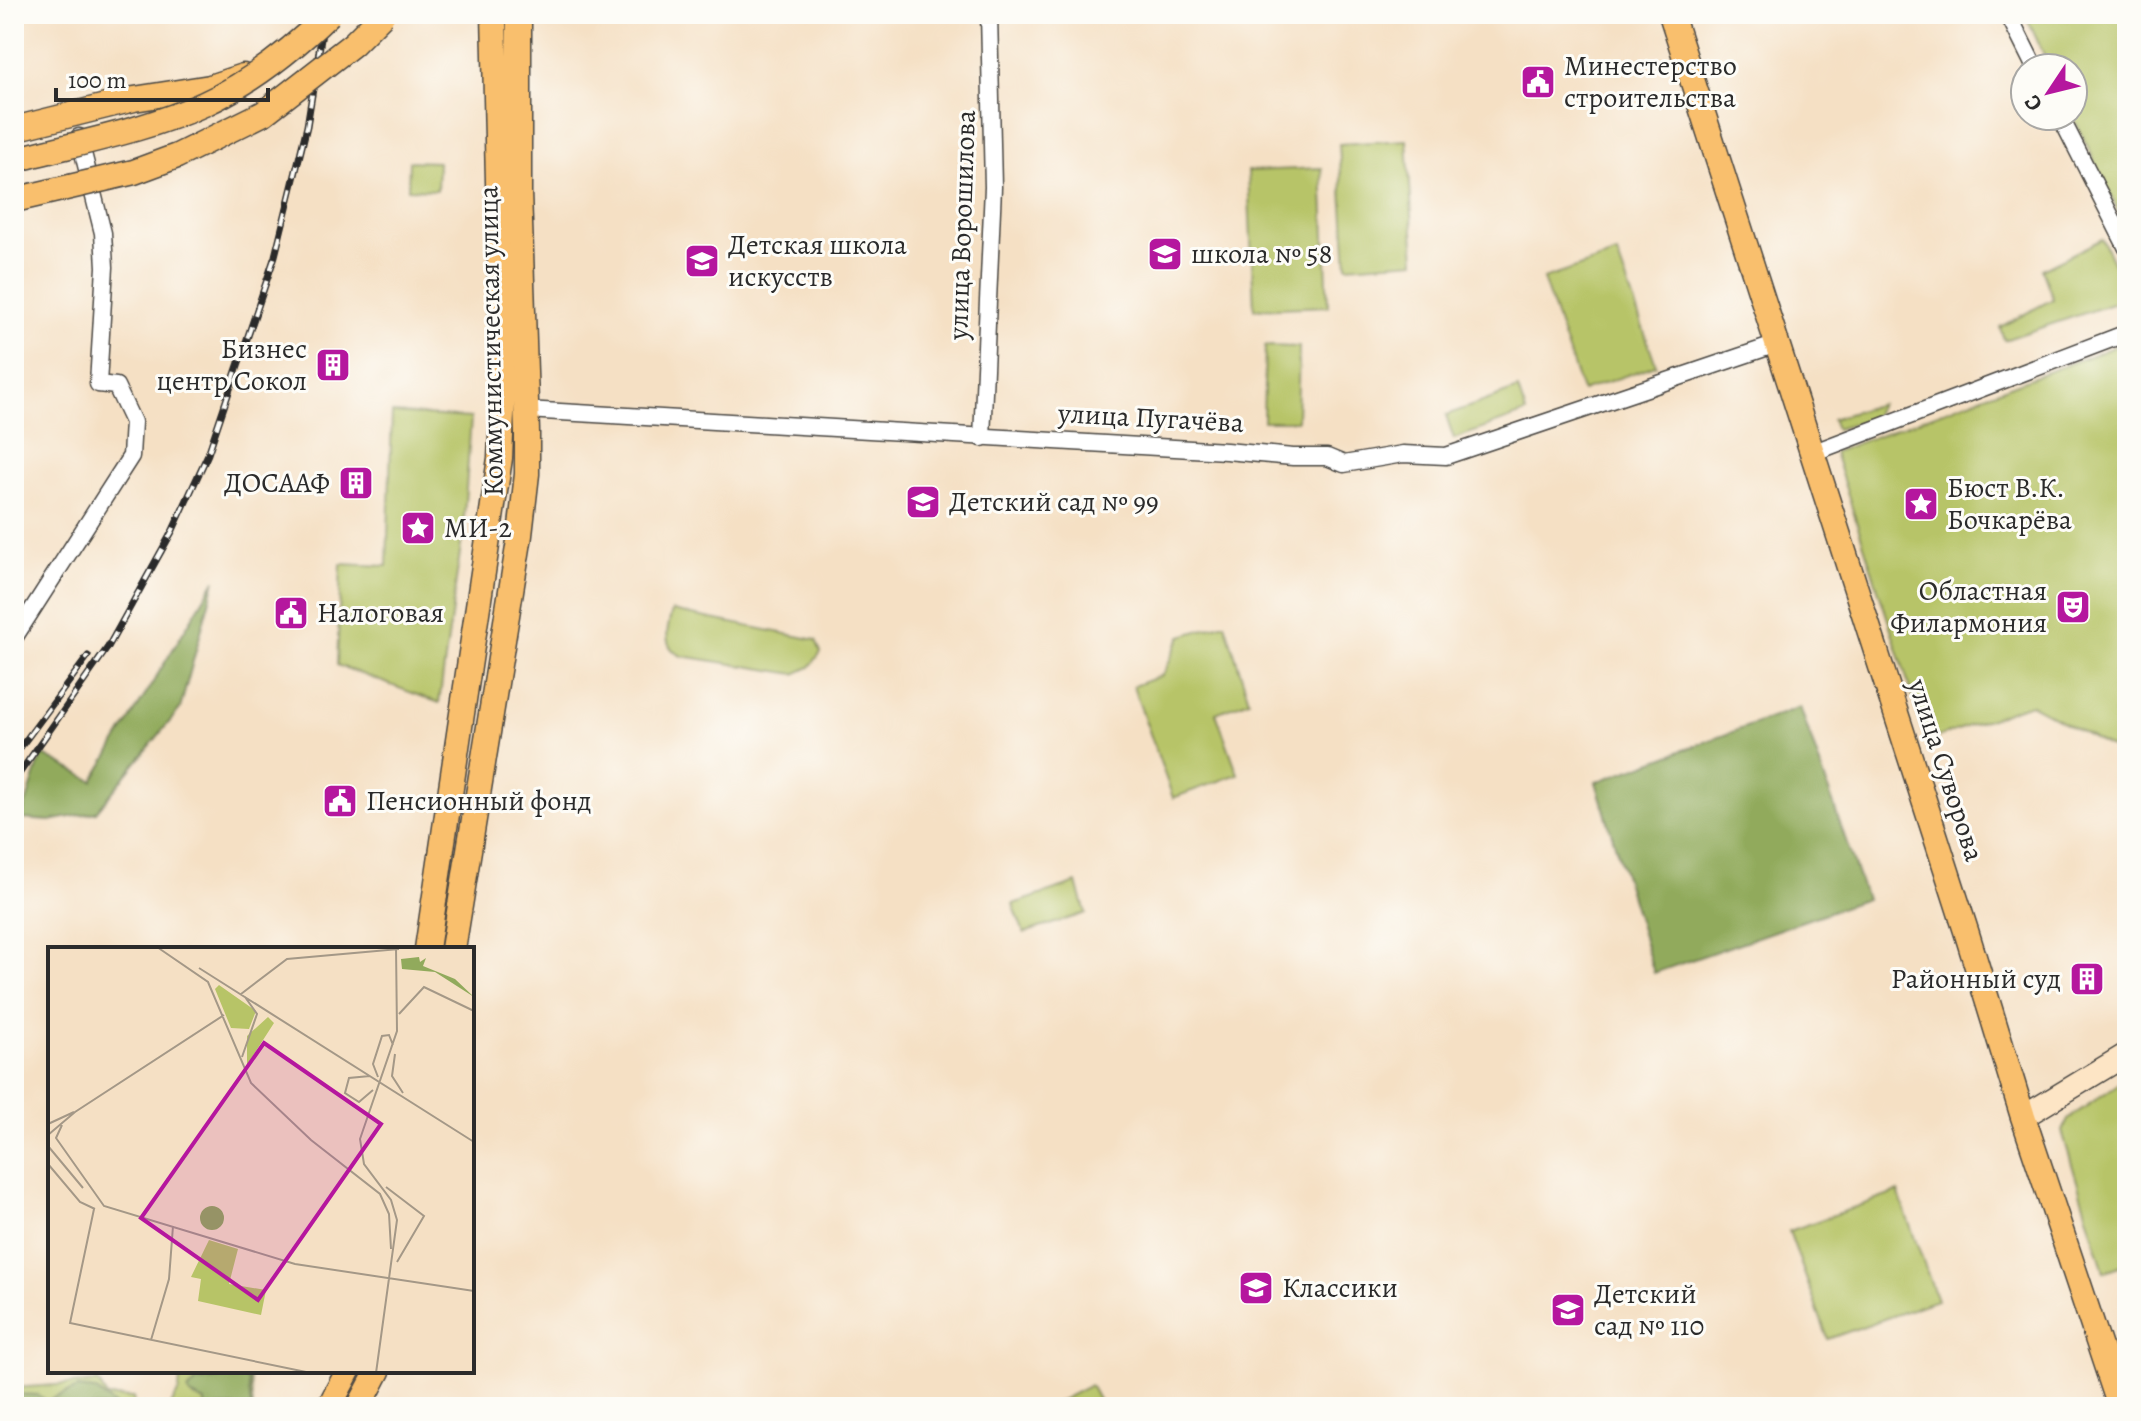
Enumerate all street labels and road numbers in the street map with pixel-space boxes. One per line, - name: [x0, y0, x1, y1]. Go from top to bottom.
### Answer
- street label: улица Ворошилова: [939, 109, 985, 342]
- street label: Коммунистическая улица: [469, 185, 513, 497]
- street label: улица Пугачёва: [1056, 394, 1245, 442]
- street label: улица Суворова: [1898, 673, 1993, 866]

